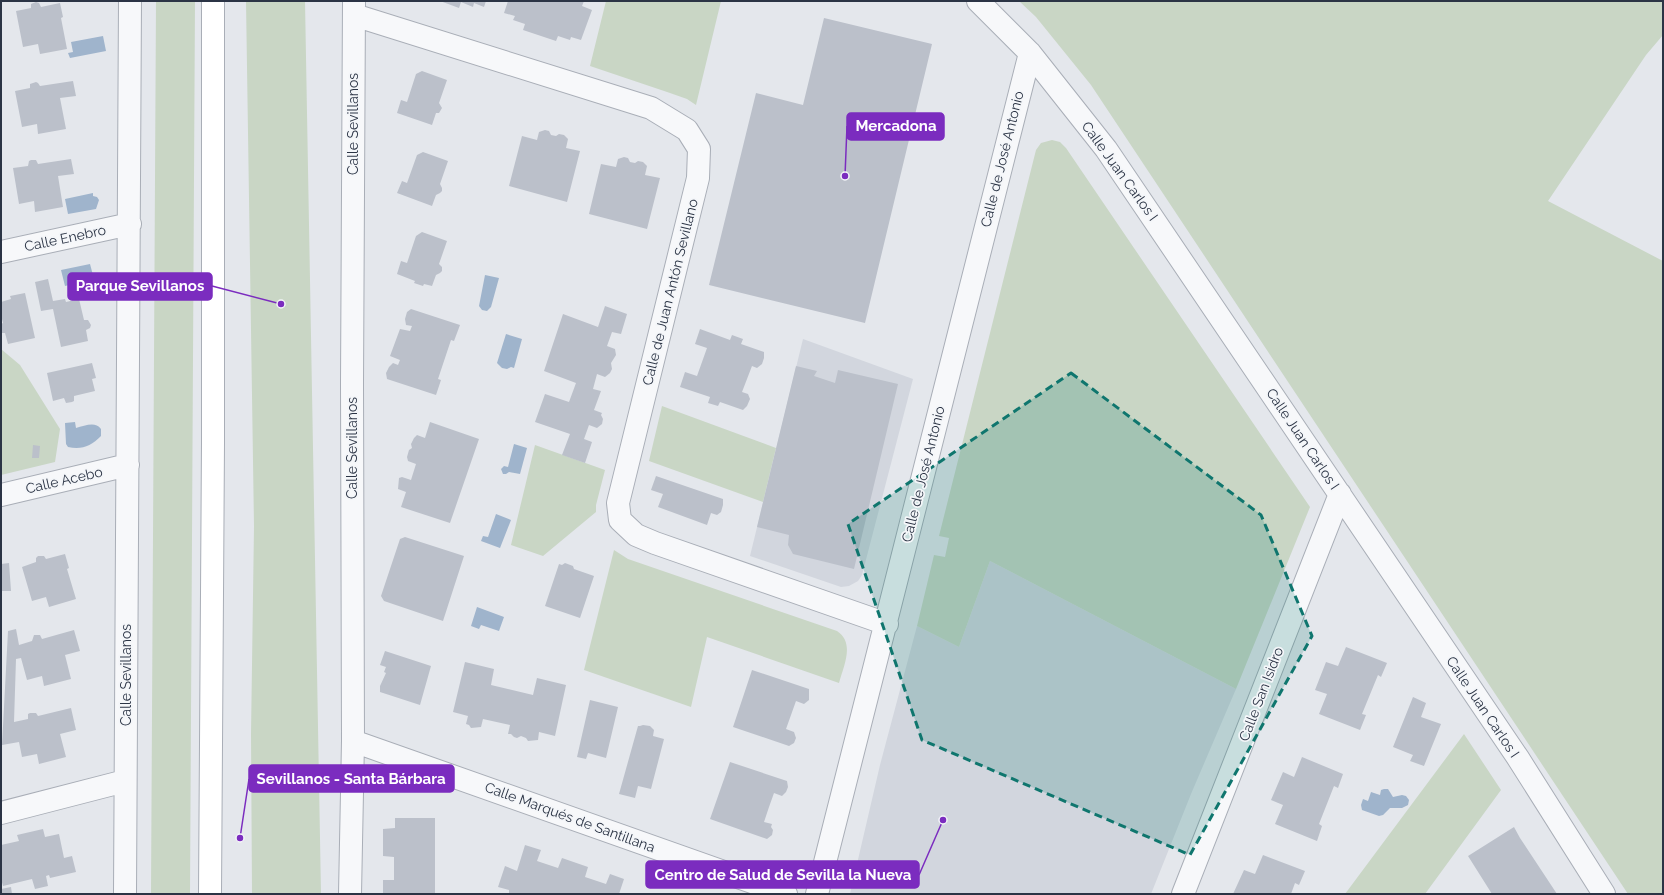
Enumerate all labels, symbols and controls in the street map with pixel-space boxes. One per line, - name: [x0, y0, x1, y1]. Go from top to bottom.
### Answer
- street label: Calle Sevillanos: [345, 73, 361, 175]
- street label: Calle de José Antonio: [977, 89, 1027, 229]
- callout: Mercadona: [847, 113, 944, 140]
- text: Mercadona: [855, 117, 937, 135]
- street label: Calle Juan Carlos I: [1079, 118, 1161, 224]
- street label: Calle de Juan Antón Sevillano: [639, 197, 701, 387]
- street label: Calle Enebro: [23, 222, 107, 254]
- callout: Parque Sevillanos: [68, 273, 212, 300]
- text: Parque Sevillanos: [76, 277, 204, 295]
- street label: Calle Juan Carlos I: [1263, 385, 1343, 493]
- street label: Calle Sevillanos: [344, 397, 360, 499]
- street label: Calle de José Antonio: [898, 404, 948, 544]
- street label: Calle Acebo: [24, 463, 104, 497]
- street label: Calle Sevillanos: [118, 624, 134, 726]
- street label: Calle San Isidro: [1236, 645, 1286, 743]
- street label: Calle Juan Carlos I: [1443, 653, 1523, 761]
- callout: Sevillanos - Santa Bárbara: [249, 765, 454, 792]
- text: Sevillanos - Santa Bárbara: [256, 770, 446, 788]
- street label: Calle Marqués de Santillana: [483, 779, 657, 855]
- callout: Centro de Salud de Sevilla la Nueva: [646, 861, 919, 888]
- text: Centro de Salud de Sevilla la Nueva: [655, 866, 912, 884]

